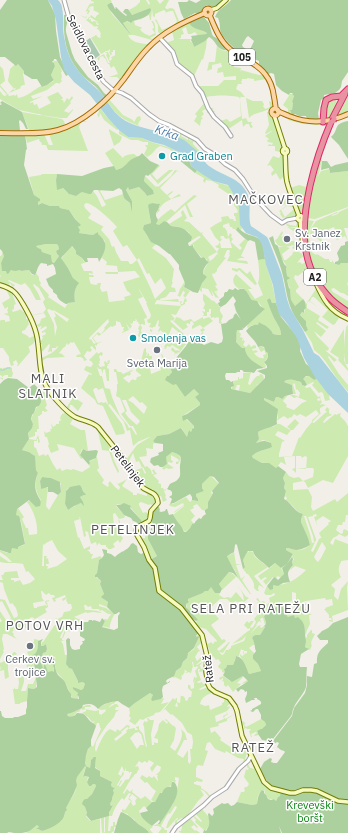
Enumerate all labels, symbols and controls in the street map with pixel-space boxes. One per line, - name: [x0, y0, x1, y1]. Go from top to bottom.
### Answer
- street label: Seidlova cesta: [64, 12, 108, 82]
- road number: 105: [229, 49, 255, 65]
- water label: Krka: [153, 121, 181, 143]
- place label: Grad Graben: [170, 149, 233, 163]
- marker: Grad Graben: [157, 151, 167, 161]
- district label: MAČKOVEC: [228, 191, 304, 208]
- place label: Sv. Janez Krstnik: [295, 226, 341, 253]
- marker: Sv. Janez Krstnik: [282, 234, 292, 244]
- road number: A2: [304, 269, 326, 285]
- place label: Smolenja vas: [141, 331, 206, 345]
- marker: Smolenja vas: [128, 333, 138, 343]
- marker: Sveta Marija: [152, 345, 162, 355]
- place label: Sveta Marija: [127, 356, 187, 370]
- district label: MALI SLATNIK: [19, 370, 77, 402]
- street label: Petelinjek: [108, 442, 148, 490]
- district label: PETELINJEK: [91, 521, 175, 538]
- district label: SELA PRI RATEŽU: [191, 600, 311, 617]
- district label: POTOV VRH: [6, 617, 84, 634]
- marker: Cerkev sv. trojice: [25, 641, 35, 651]
- place label: Cerkev sv. trojice: [5, 652, 55, 679]
- street label: Ratež: [199, 654, 217, 684]
- district label: RATEŽ: [231, 739, 275, 756]
- park label: Krevevški boršt: [286, 798, 334, 825]

